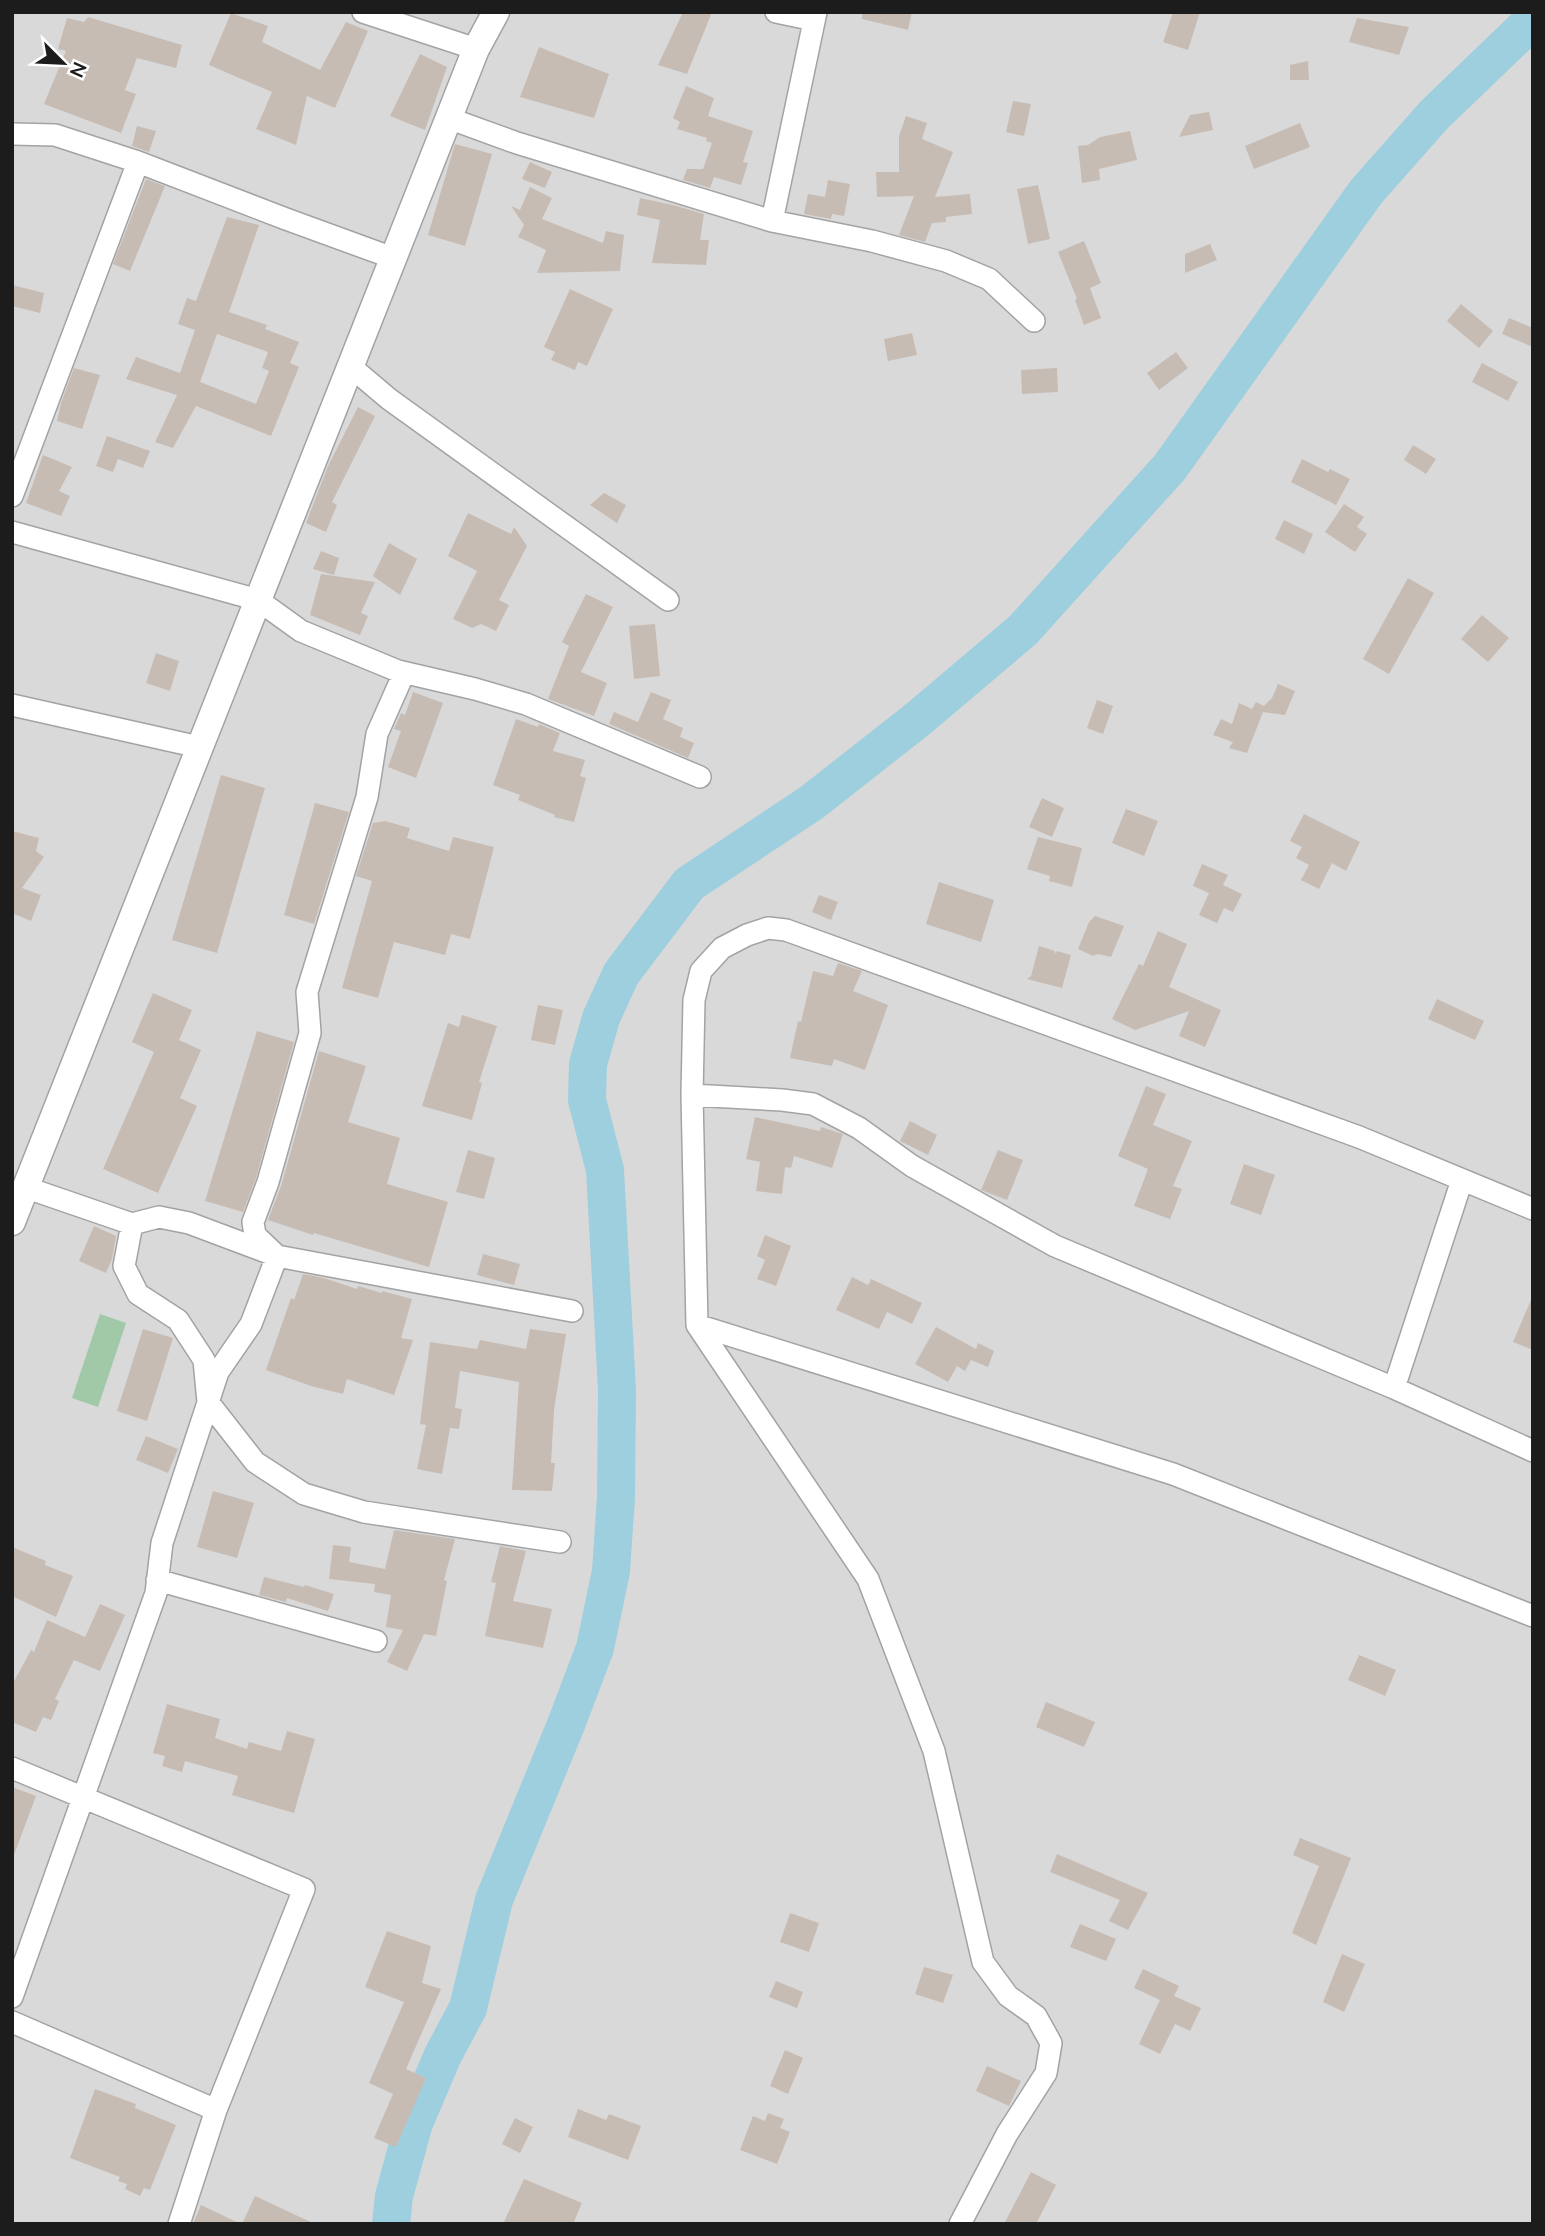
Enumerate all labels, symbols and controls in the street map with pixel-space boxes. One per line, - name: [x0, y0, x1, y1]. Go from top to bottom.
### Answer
- north arrow: [28, 28, 98, 98]
- text: N: [65, 58, 92, 81]

